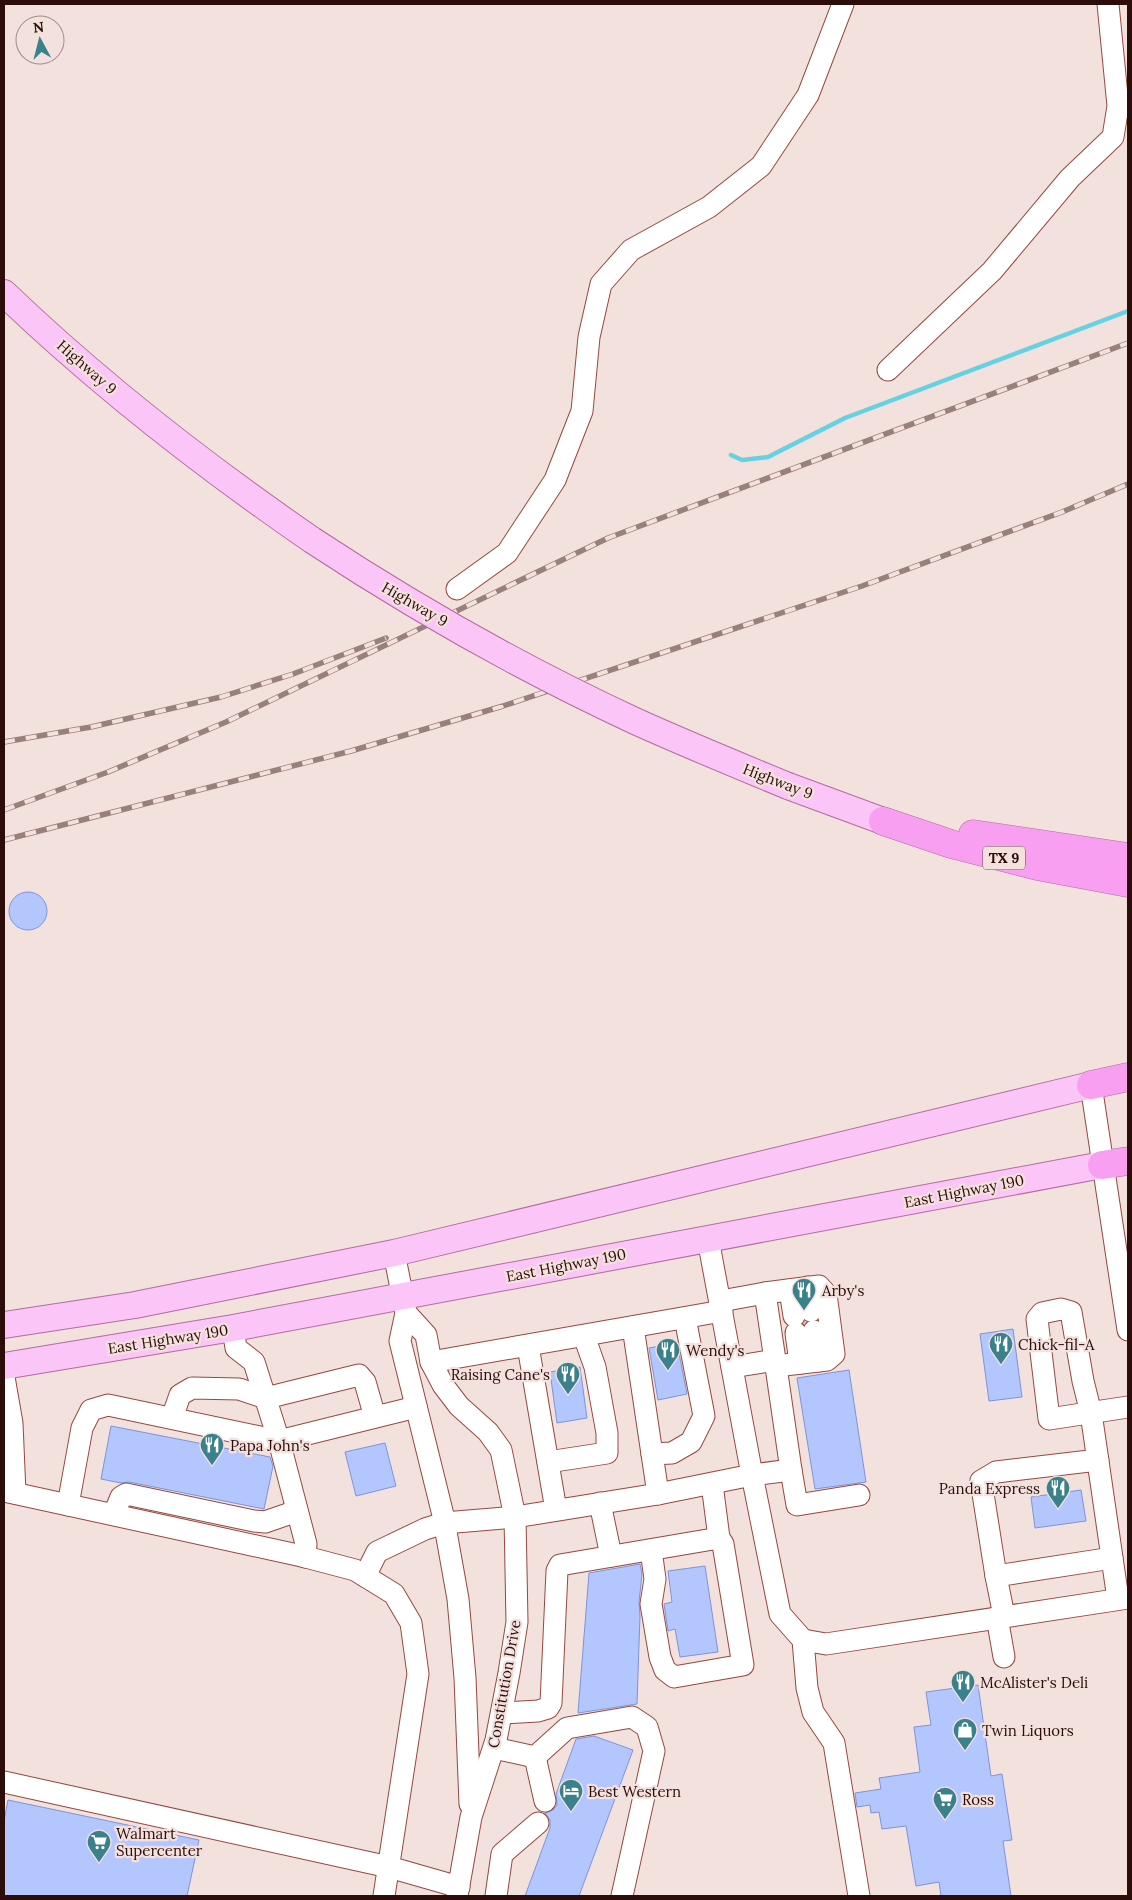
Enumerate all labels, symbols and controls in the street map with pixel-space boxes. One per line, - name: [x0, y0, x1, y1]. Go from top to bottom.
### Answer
- north arrow: [15, 15, 65, 65]
- text: N: [32, 17, 45, 37]
- street label: Highway 9: [53, 336, 121, 398]
- street label: Highway 9: [378, 577, 452, 631]
- street label: Highway 9: [740, 759, 816, 803]
- road number: TX 9: [983, 846, 1025, 870]
- street label: East Highway 190: [902, 1170, 1026, 1212]
- street label: East Highway 190: [504, 1244, 628, 1286]
- restaurant icon: Arby's: [791, 1277, 817, 1311]
- place label: Arby's: [821, 1281, 864, 1300]
- street label: East Highway 190: [106, 1320, 230, 1358]
- restaurant icon: Chick-fil-A: [988, 1331, 1014, 1365]
- place label: Chick-fil-A: [1018, 1335, 1095, 1354]
- restaurant icon: Wendy's: [655, 1337, 681, 1371]
- place label: Wendy's: [686, 1341, 744, 1360]
- restaurant icon: Raising Cane's: [555, 1361, 581, 1395]
- place label: Raising Cane's: [451, 1365, 550, 1384]
- restaurant icon: Papa John's: [199, 1432, 225, 1466]
- place label: Papa John's: [230, 1436, 310, 1455]
- restaurant icon: Panda Express: [1045, 1475, 1071, 1509]
- place label: Panda Express: [939, 1479, 1040, 1498]
- street label: Constitution Drive: [483, 1618, 525, 1750]
- restaurant icon: McAlister's Deli: [950, 1669, 976, 1703]
- place label: McAlister's Deli: [980, 1673, 1088, 1692]
- shop icon: Twin Liquors: [952, 1717, 978, 1751]
- place label: Twin Liquors: [982, 1721, 1074, 1740]
- hotel icon: Best Western: [558, 1778, 584, 1812]
- place label: Best Western: [588, 1782, 681, 1801]
- supermarket icon: Ross: [932, 1786, 958, 1820]
- place label: Ross: [962, 1790, 994, 1809]
- place label: Walmart Supercenter: [116, 1824, 203, 1860]
- supermarket icon: Walmart Supercenter: [86, 1829, 112, 1863]

